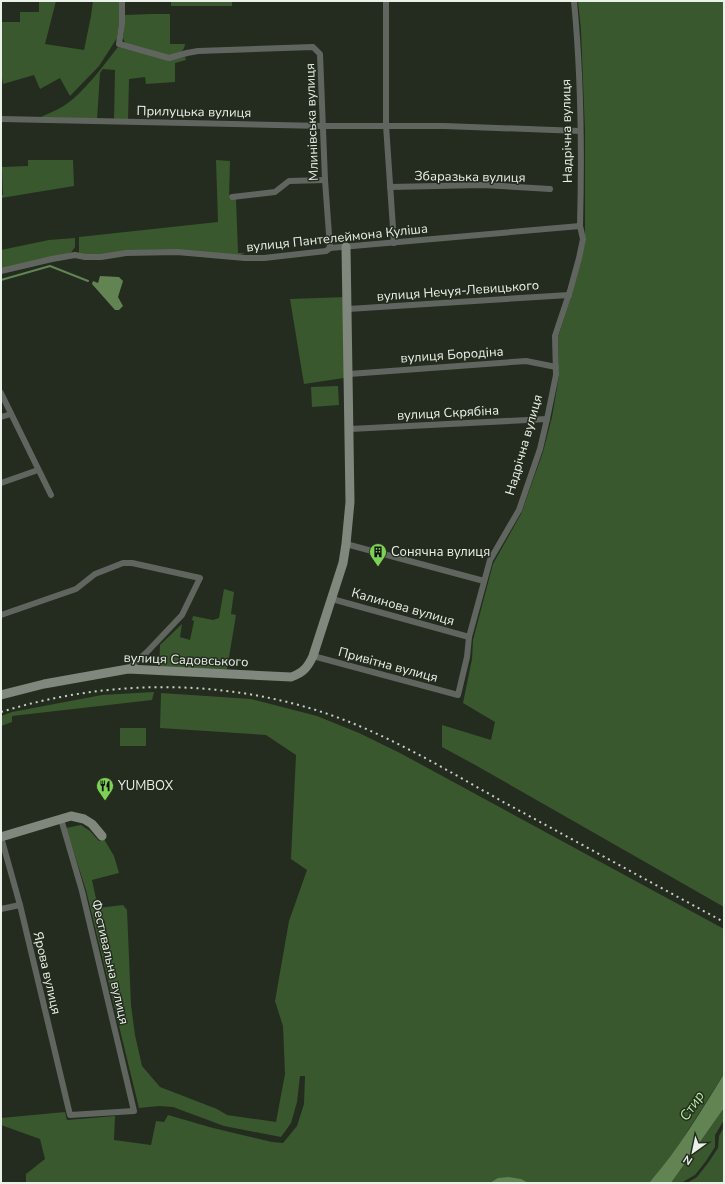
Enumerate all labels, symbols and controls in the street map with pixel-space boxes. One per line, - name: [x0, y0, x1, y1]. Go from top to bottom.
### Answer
- street label: Млинівська вулиця: [301, 63, 323, 181]
- street label: Надрічна вулиця: [557, 79, 577, 183]
- street label: Прилуцька вулиця: [136, 102, 252, 122]
- street label: Збаразька вулиця: [414, 167, 526, 187]
- street label: вулиця Пантелеймона Куліша: [245, 220, 429, 256]
- street label: вулиця Нечуя-Левицького: [376, 276, 540, 306]
- street label: вулиця Бородіна: [400, 342, 504, 368]
- street label: Надрічна вулиця: [501, 393, 547, 497]
- street label: вулиця Скрябіна: [397, 401, 499, 425]
- building icon: Сонячна вулиця: [368, 542, 388, 567]
- place label: Сонячна вулиця: [391, 543, 490, 561]
- street label: Калинова вулиця: [349, 584, 457, 630]
- street label: Привітна вулиця: [336, 643, 440, 687]
- street label: вулиця Садовського: [123, 649, 249, 671]
- restaurant icon: YUMBOX: [95, 776, 115, 801]
- place label: YUMBOX: [117, 777, 174, 795]
- street label: Фестивальна вулиця: [87, 898, 133, 1026]
- street label: Ярова вулиця: [29, 930, 65, 1016]
- water label: Стир: [675, 1087, 709, 1125]
- north arrow: [673, 1132, 713, 1172]
- text: N: [680, 1151, 695, 1168]

